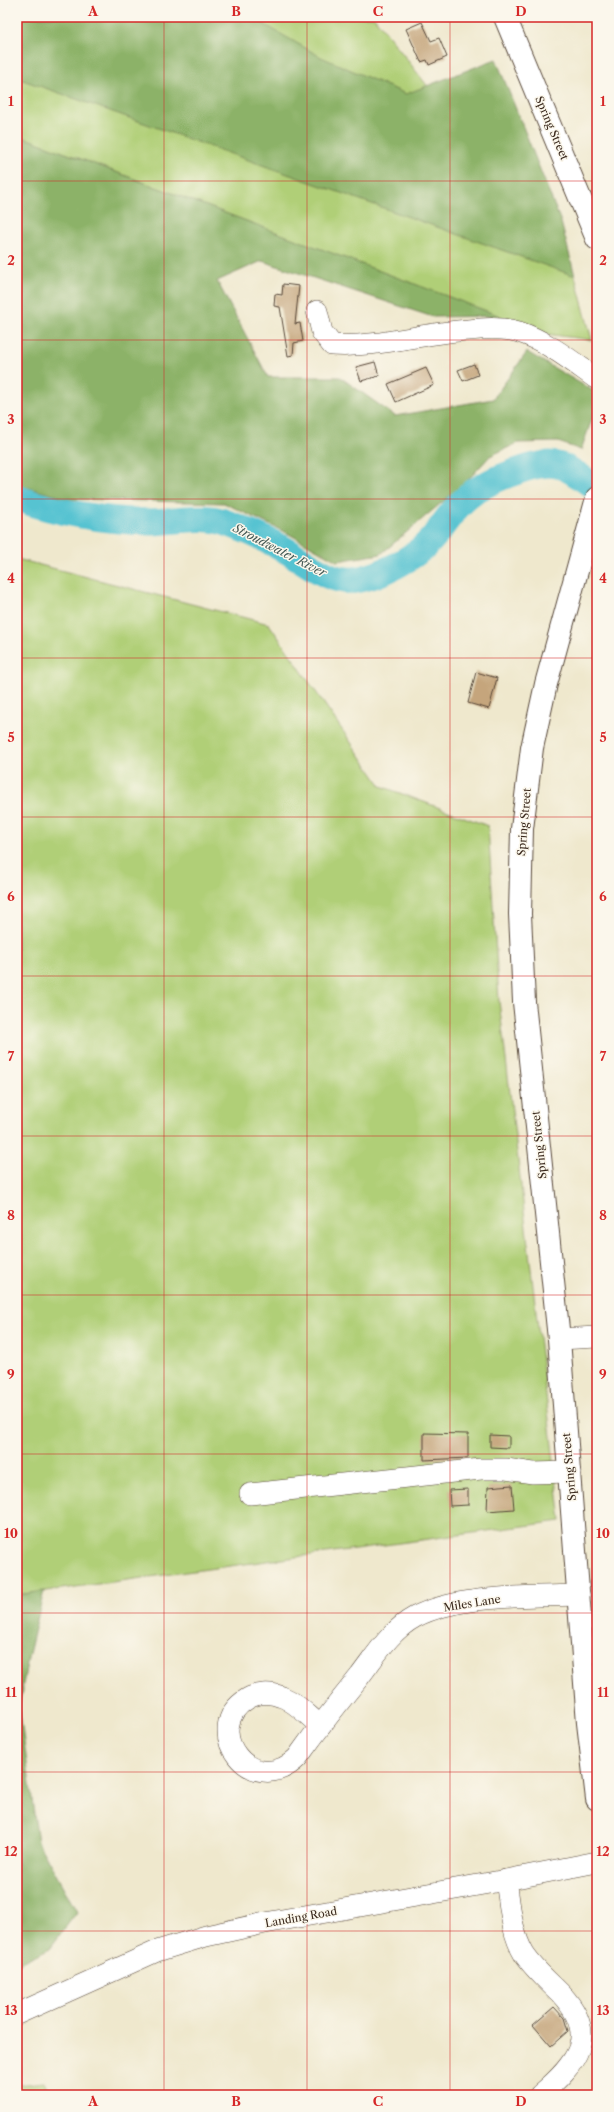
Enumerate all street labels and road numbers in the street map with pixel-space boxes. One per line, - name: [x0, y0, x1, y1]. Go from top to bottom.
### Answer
- street label: Spring Street: [532, 94, 572, 162]
- street label: Spring Street: [514, 787, 534, 857]
- street label: Spring Street: [528, 1110, 550, 1180]
- street label: Spring Street: [559, 1432, 579, 1502]
- street label: Miles Lane: [442, 1592, 502, 1614]
- street label: Landing Road: [264, 1904, 338, 1930]

